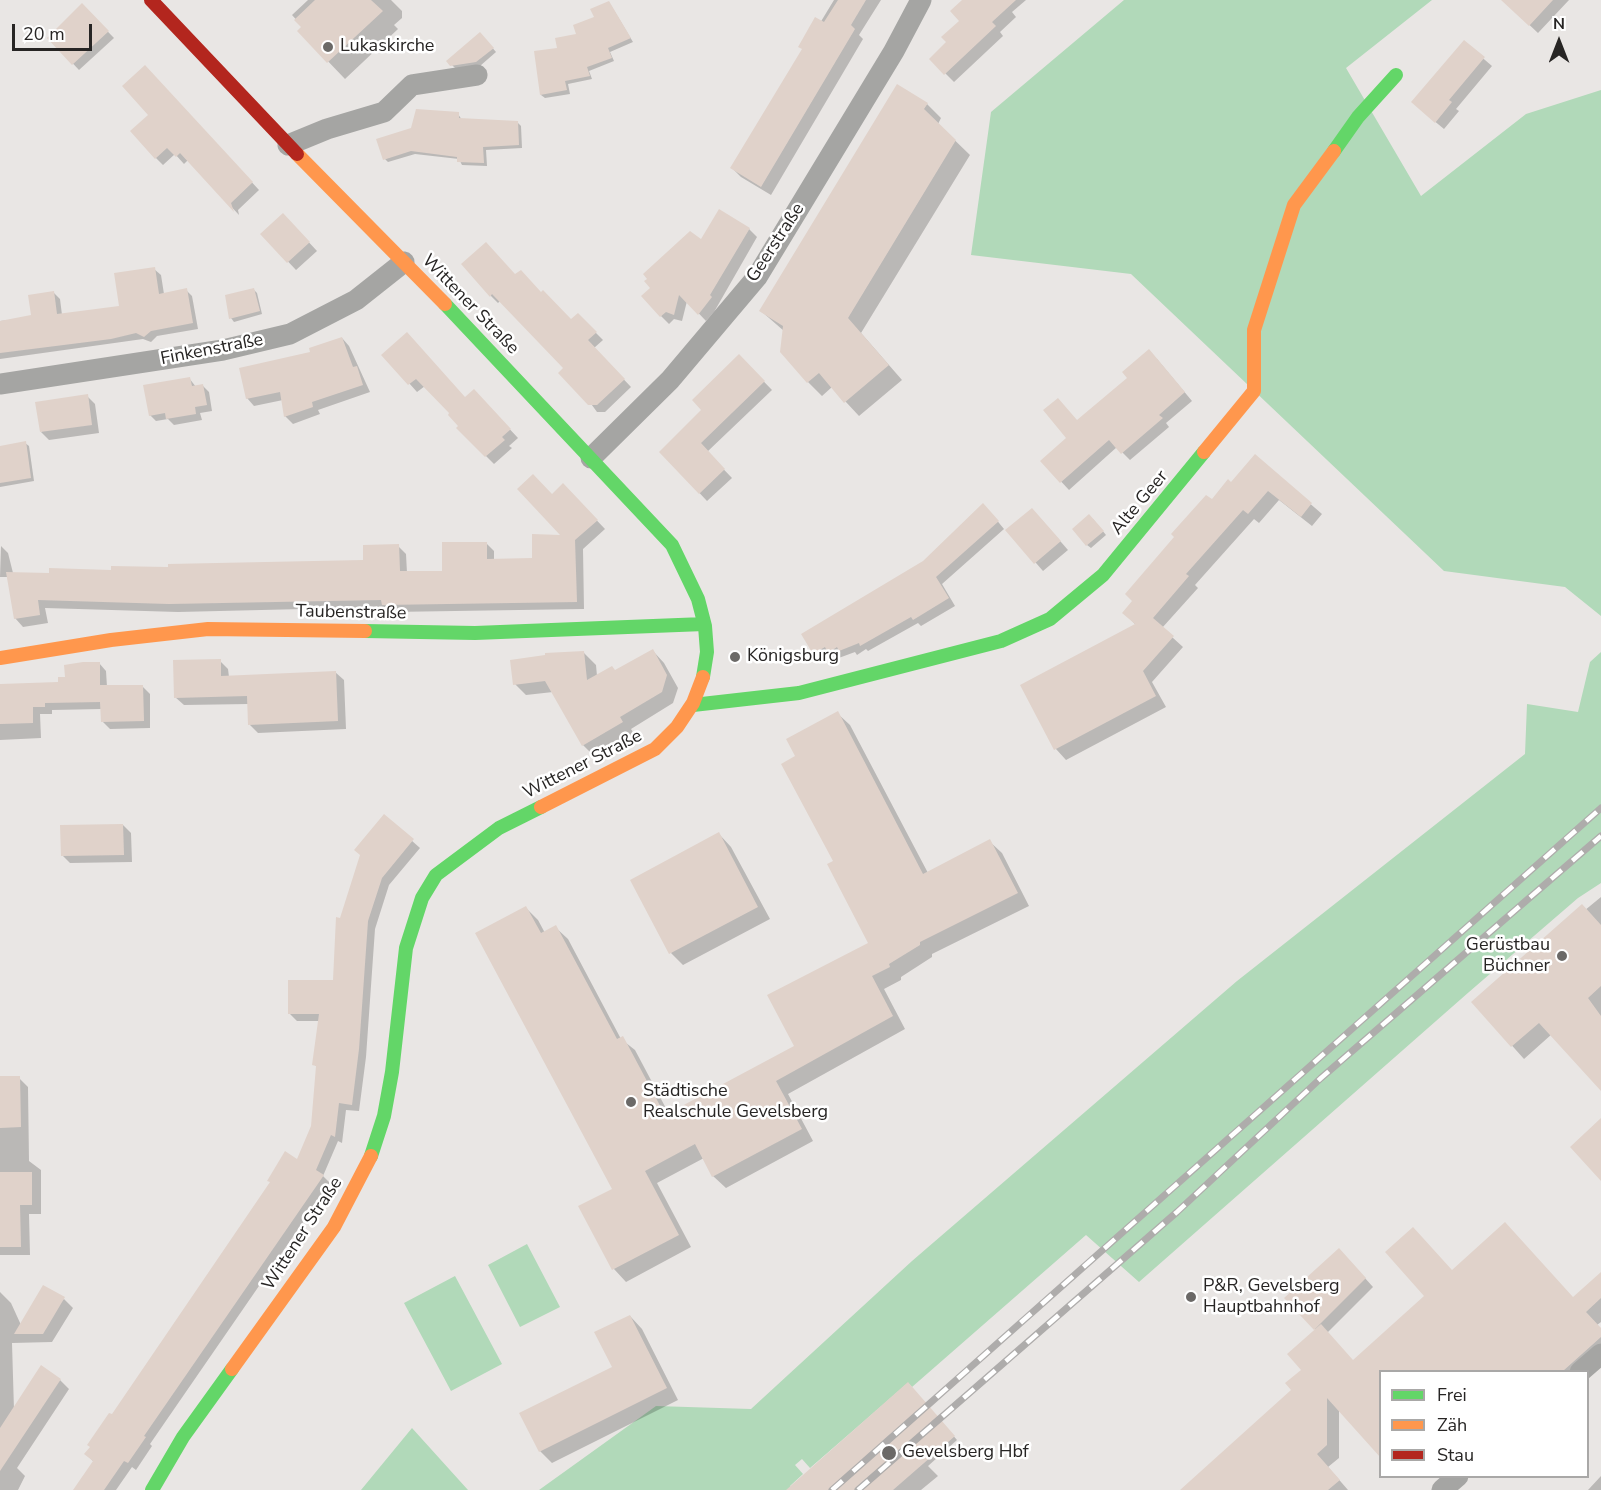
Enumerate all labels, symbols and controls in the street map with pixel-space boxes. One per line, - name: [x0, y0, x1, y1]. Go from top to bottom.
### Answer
- scale bar: [15, 12, 94, 50]
- north arrow: [1529, 12, 1589, 72]
- text: N: [1553, 13, 1565, 35]
- text: 20 m: [23, 22, 65, 46]
- place label: Lukaskirche: [340, 36, 434, 58]
- marker: Lukaskirche: [321, 40, 335, 54]
- street label: Geerstraße: [742, 199, 810, 287]
- street label: Wittener Straße: [417, 251, 523, 359]
- street label: Finkenstraße: [159, 329, 265, 371]
- street label: Alte Geer: [1107, 466, 1173, 540]
- street label: Taubenstraße: [295, 601, 407, 625]
- place label: Königsburg: [747, 646, 839, 668]
- marker: Königsburg: [728, 650, 742, 664]
- street label: Wittener Straße: [520, 726, 646, 804]
- place label: Gerüstbau Büchner: [1466, 935, 1550, 978]
- marker: Gerüstbau Büchner: [1555, 949, 1569, 963]
- place label: Städtische Realschule Gevelsberg: [643, 1081, 828, 1124]
- marker: Städtische Realschule Gevelsberg: [624, 1095, 638, 1109]
- street label: Wittener Straße: [258, 1173, 348, 1295]
- place label: P&R, Gevelsberg Hauptbahnhof: [1203, 1276, 1340, 1318]
- marker: P&R, Gevelsberg Hauptbahnhof: [1184, 1290, 1198, 1304]
- legend: [1379, 1370, 1589, 1478]
- text: Frei: [1437, 1383, 1467, 1407]
- text: Zäh: [1437, 1413, 1467, 1437]
- place label: Gevelsberg Hbf: [902, 1442, 1029, 1464]
- text: Stau: [1437, 1443, 1474, 1467]
- marker: Gevelsberg Hbf: [880, 1444, 898, 1462]

